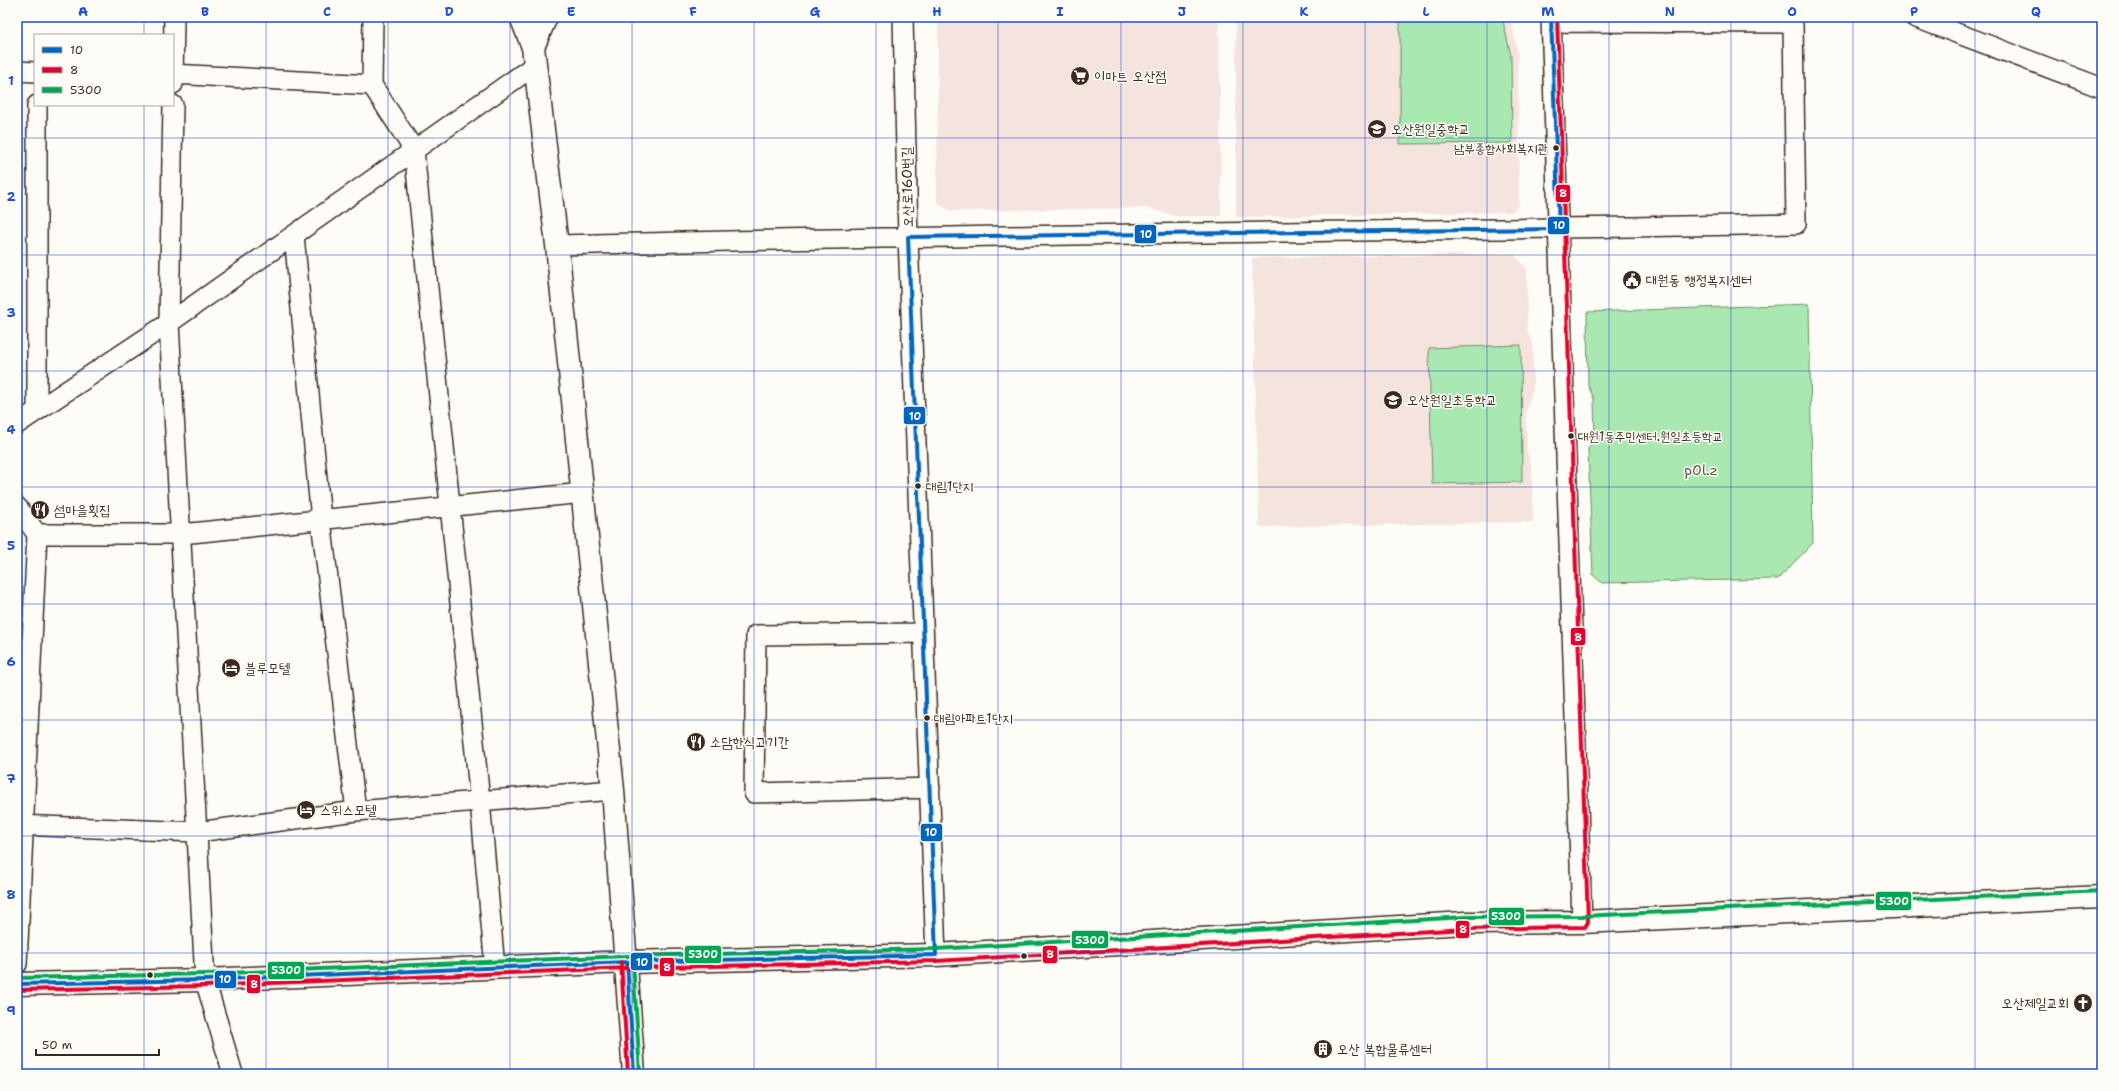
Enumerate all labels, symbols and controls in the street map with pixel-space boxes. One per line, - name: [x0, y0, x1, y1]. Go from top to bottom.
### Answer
- text: A: [78, 3, 88, 20]
- text: B: [201, 3, 209, 20]
- text: C: [323, 3, 331, 20]
- text: D: [444, 3, 454, 20]
- text: E: [567, 3, 576, 20]
- text: F: [689, 3, 697, 20]
- text: G: [810, 3, 821, 20]
- text: H: [932, 3, 942, 20]
- text: I: [1056, 3, 1064, 20]
- text: J: [1178, 3, 1186, 20]
- text: K: [1300, 3, 1309, 20]
- text: L: [1422, 3, 1430, 20]
- text: M: [1541, 3, 1555, 20]
- text: N: [1665, 3, 1675, 20]
- text: O: [1787, 3, 1797, 20]
- text: P: [1910, 3, 1918, 20]
- text: Q: [2031, 3, 2041, 20]
- legend: [34, 34, 174, 106]
- text: 10: [70, 42, 83, 58]
- text: 8: [70, 62, 78, 78]
- supermarket icon: 이마트 오산점: [1069, 65, 1091, 87]
- place label: 이마트 오산점: [1094, 67, 1166, 85]
- text: 1: [8, 72, 14, 89]
- text: 5300: [70, 82, 102, 98]
- school or university icon: 오산원일중학교: [1366, 118, 1388, 140]
- place label: 오산원일중학교: [1391, 120, 1470, 138]
- place label: 남부종합사회복지관: [1454, 140, 1548, 157]
- marker: 남부종합사회복지관: [1551, 143, 1561, 153]
- street label: 오산로160번길: [897, 146, 917, 228]
- line badge: 8: [1555, 184, 1571, 203]
- text: 8: [1559, 186, 1567, 201]
- text: 2: [6, 188, 16, 205]
- line badge: 10: [1547, 216, 1570, 235]
- text: 10: [1553, 218, 1565, 233]
- line badge: 10: [1134, 224, 1157, 244]
- text: 10: [1140, 227, 1152, 242]
- public building icon: 대원동 행정복지센터: [1621, 269, 1643, 291]
- place label: 대원동 행정복지센터: [1646, 271, 1752, 289]
- text: 3: [6, 304, 16, 321]
- school or university icon: 오산원일초등학교: [1382, 389, 1404, 411]
- place label: 오산원일초등학교: [1407, 391, 1497, 409]
- line badge: 10: [903, 406, 926, 425]
- text: 10: [909, 409, 921, 424]
- text: 4: [6, 421, 16, 438]
- place label: 대원1동주민센터.원일초등학교: [1578, 428, 1723, 445]
- marker: 대원1동주민센터.원일초등학교: [1566, 431, 1576, 441]
- park label: p0l.z: [1684, 461, 1718, 479]
- place label: 대림1단지: [926, 478, 973, 495]
- marker: 대림1단지: [913, 481, 923, 491]
- restaurant icon: 섬마을횟집: [29, 499, 51, 521]
- place label: 섬마을횟집: [54, 501, 110, 519]
- text: 5: [7, 537, 15, 554]
- line badge: 8: [1570, 627, 1586, 646]
- text: 8: [1574, 630, 1582, 645]
- text: 6: [6, 653, 16, 670]
- hotel icon: 블루모텔: [220, 657, 242, 679]
- place label: 블루모텔: [245, 659, 291, 677]
- place label: 대림아파트1단지: [934, 710, 1013, 727]
- marker: 대림아파트1단지: [922, 713, 932, 723]
- restaurant icon: 소담한식고기간: [685, 731, 707, 753]
- place label: 소담한식고기간: [710, 733, 790, 751]
- text: 7: [6, 770, 16, 787]
- hotel icon: 스위스모텔: [295, 799, 317, 821]
- place label: 스위스모텔: [320, 801, 377, 819]
- line badge: 10: [920, 823, 943, 842]
- text: 10: [925, 825, 937, 840]
- text: 8: [6, 886, 16, 903]
- line badge: 5300: [1875, 891, 1912, 911]
- text: 5300: [1879, 894, 1909, 909]
- line badge: 5300: [1488, 907, 1525, 926]
- text: 5300: [1491, 909, 1521, 924]
- line badge: 8: [1455, 920, 1470, 939]
- text: 8: [1459, 922, 1467, 937]
- line badge: 5300: [1071, 930, 1109, 949]
- text: 5300: [1075, 933, 1105, 948]
- line badge: 5300: [684, 945, 722, 964]
- line badge: 8: [1042, 945, 1058, 964]
- text: 5300: [688, 947, 718, 962]
- text: 8: [1046, 947, 1054, 962]
- unlabelled marker: [1019, 951, 1029, 961]
- line badge: 10: [630, 952, 653, 971]
- text: 10: [636, 955, 648, 970]
- line badge: 8: [659, 957, 675, 977]
- text: 8: [663, 960, 671, 975]
- line badge: 5300: [267, 961, 305, 980]
- text: 5300: [271, 963, 301, 978]
- unlabelled marker: [145, 970, 155, 980]
- line badge: 10: [214, 970, 237, 989]
- text: 10: [219, 972, 231, 987]
- line badge: 8: [246, 974, 261, 994]
- text: 8: [250, 977, 258, 992]
- church icon: 오산제일교회: [2072, 992, 2094, 1014]
- place label: 오산제일교회: [2001, 994, 2069, 1012]
- text: 9: [6, 1002, 16, 1019]
- scale bar: [36, 1031, 159, 1057]
- text: 50 m: [42, 1037, 72, 1053]
- building icon: 오산 복합물류센터: [1312, 1038, 1334, 1060]
- place label: 오산 복합물류센터: [1337, 1040, 1432, 1058]

